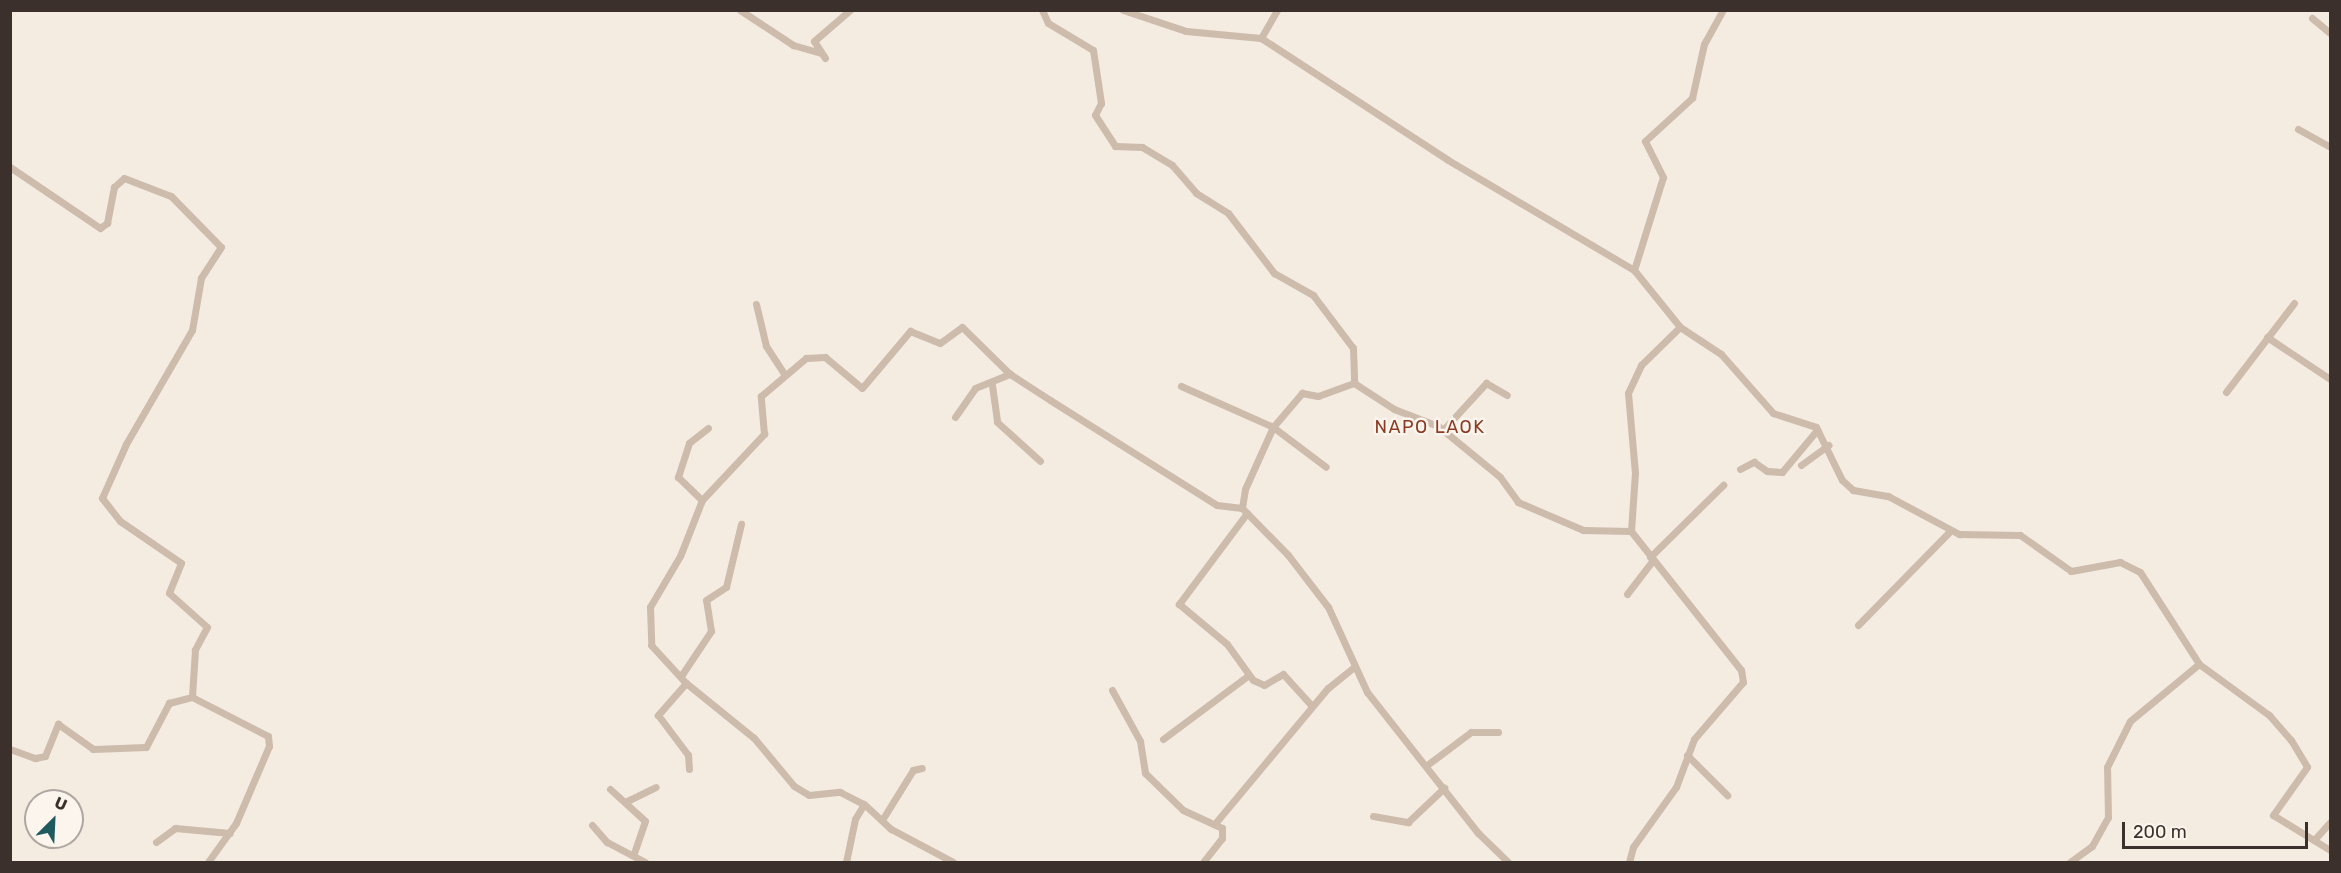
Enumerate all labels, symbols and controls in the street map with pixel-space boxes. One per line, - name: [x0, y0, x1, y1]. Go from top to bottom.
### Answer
- district label: NAPO LAOK: [1374, 416, 1486, 438]
- north arrow: [24, 789, 84, 849]
- text: U: [52, 793, 70, 815]
- scale bar: [2125, 810, 2311, 848]
- text: 200 m: [2133, 821, 2187, 843]

